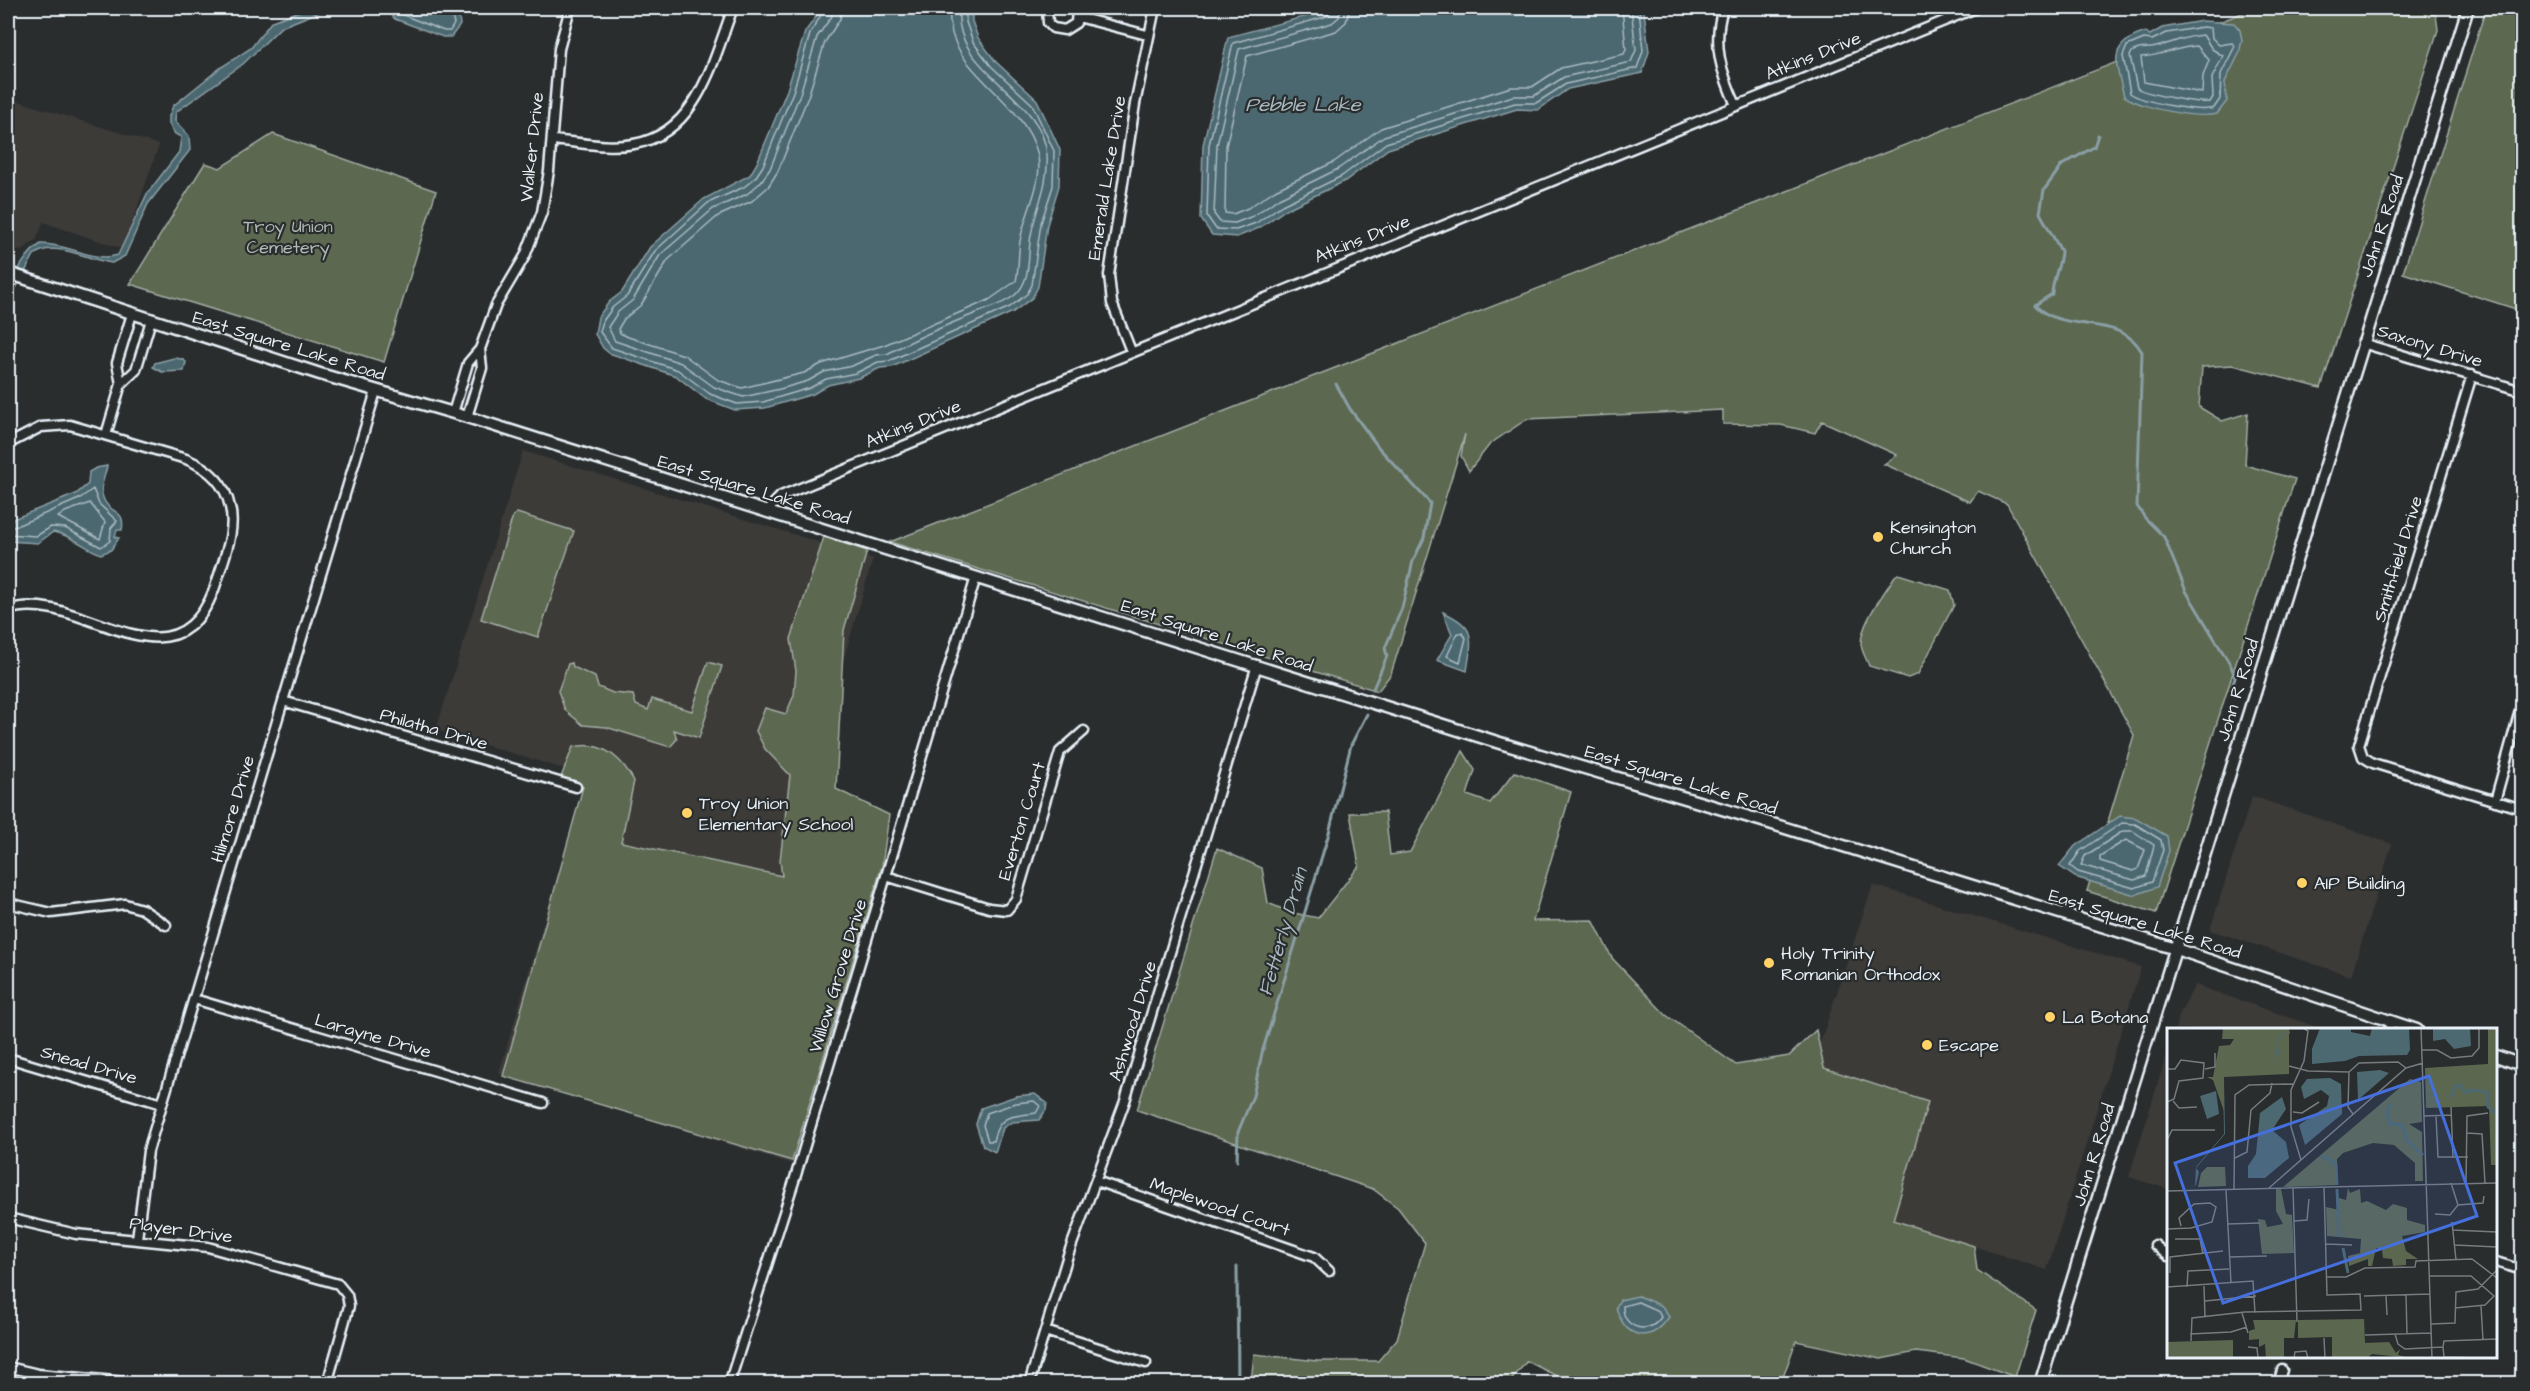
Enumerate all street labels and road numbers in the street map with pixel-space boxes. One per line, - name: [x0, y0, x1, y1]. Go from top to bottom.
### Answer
- street label: Atkins Drive: [1761, 25, 1865, 87]
- street label: Walker Drive: [514, 91, 550, 203]
- street label: Emerald Lake Drive: [1082, 94, 1132, 262]
- street label: John R Road: [2354, 172, 2410, 280]
- street label: Atkins Drive: [1310, 208, 1414, 270]
- street label: East Square Lake Road: [190, 305, 388, 387]
- street label: Saxony Drive: [2374, 318, 2486, 375]
- street label: Atkins Drive: [861, 393, 965, 455]
- street label: East Square Lake Road: [655, 449, 853, 531]
- street label: Smithfield Drive: [2367, 493, 2429, 625]
- street label: East Square Lake Road: [1118, 593, 1316, 679]
- street label: John R Road: [2211, 636, 2265, 744]
- street label: Philatha Drive: [377, 702, 491, 756]
- street label: East Square Lake Road: [1582, 739, 1780, 821]
- street label: Hilmore Drive: [205, 752, 261, 866]
- street label: Everton Court: [992, 758, 1052, 883]
- street label: East Square Lake Road: [2046, 883, 2244, 965]
- street label: Willow Grove Drive: [803, 896, 873, 1056]
- street label: Ashwood Drive: [1103, 958, 1163, 1084]
- street label: Larayne Drive: [312, 1007, 434, 1066]
- street label: Snead Drive: [38, 1039, 140, 1091]
- street label: John R Road: [2067, 1101, 2121, 1209]
- street label: Maplewood Court: [1146, 1171, 1294, 1243]
- street label: Player Drive: [128, 1210, 234, 1251]

